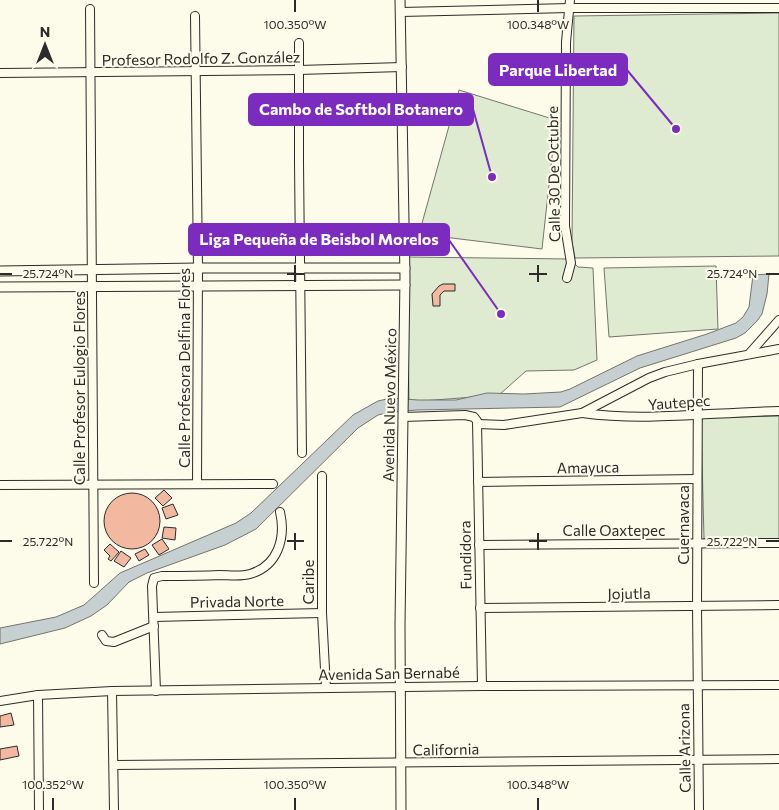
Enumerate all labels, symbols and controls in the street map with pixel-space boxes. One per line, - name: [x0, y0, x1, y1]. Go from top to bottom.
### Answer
- text: 100.350°W: [264, 17, 326, 31]
- text: 100.348°W: [507, 17, 569, 31]
- north arrow: [20, 20, 70, 70]
- text: N: [40, 23, 50, 40]
- street label: Profesor Rodolfo Z. González: [101, 47, 301, 69]
- callout: Parque Libertad: [489, 54, 627, 85]
- text: Parque Libertad: [499, 60, 617, 79]
- callout: Cambo de Softbol Botanero: [249, 94, 473, 125]
- text: Cambo de Softbol Botanero: [259, 99, 463, 118]
- street label: Calle 30 De Octubre: [543, 106, 563, 242]
- callout: Liga Pequeña de Beisbol Morelos: [189, 224, 449, 255]
- text: Liga Pequeña de Beisbol Morelos: [199, 229, 439, 248]
- text: 25.724°N: [23, 266, 73, 280]
- text: 25.724°N: [707, 266, 757, 280]
- street label: Calle Profesora Delfina Flores: [175, 268, 193, 468]
- street label: Calle Profesor Eulogio Flores: [70, 291, 88, 485]
- street label: Avenida Nuevo México: [379, 328, 399, 482]
- street label: Yautepec: [647, 391, 711, 413]
- street label: Amayuca: [557, 457, 619, 477]
- street label: Cuernavaca: [674, 485, 692, 565]
- street label: Fundidora: [455, 520, 475, 590]
- street label: Calle Oaxtepec: [563, 521, 665, 539]
- text: 25.722°N: [23, 534, 73, 548]
- text: 25.722°N: [707, 534, 757, 548]
- street label: Caribe: [299, 560, 317, 604]
- street label: Jojutla: [607, 584, 651, 602]
- street label: Privada Norte: [190, 591, 284, 611]
- street label: Avenida San Bernabé: [318, 663, 460, 683]
- street label: Calle Arizona: [674, 703, 694, 793]
- street label: California: [413, 739, 479, 759]
- text: 100.352°W: [22, 777, 84, 791]
- text: 100.350°W: [264, 777, 326, 791]
- text: 100.348°W: [507, 777, 569, 791]

